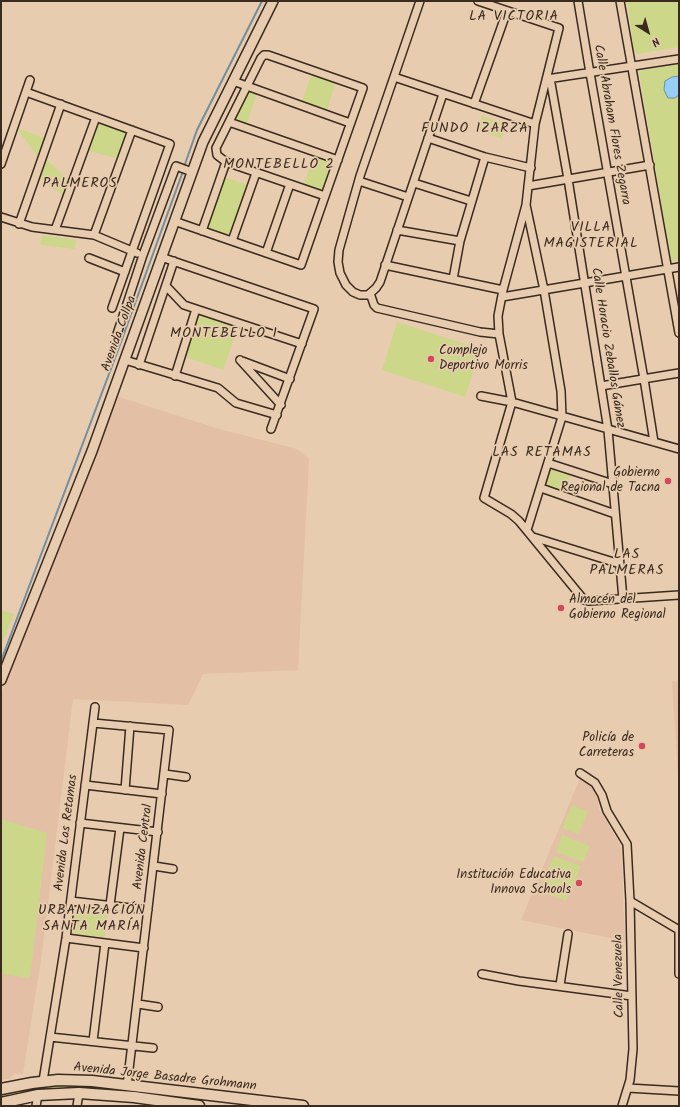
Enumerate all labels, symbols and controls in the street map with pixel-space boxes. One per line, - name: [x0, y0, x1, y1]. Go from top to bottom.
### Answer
- district label: LA VICTORIA: [469, 10, 559, 26]
- north arrow: [628, 12, 668, 52]
- text: N: [647, 32, 663, 51]
- street label: Calle Abraham Flores Zegarra: [589, 44, 633, 206]
- district label: FUNDO IZARZA: [421, 122, 529, 138]
- district label: MONTEBELLO 2: [223, 158, 335, 174]
- district label: PALMEROS: [42, 177, 118, 193]
- district label: VILLA MAGISTERIAL: [543, 221, 639, 254]
- street label: Calle Horacio Zeballos Gámez: [587, 267, 627, 429]
- street label: Avenida Collpa: [99, 294, 141, 374]
- district label: MONTEBELLO 1: [170, 327, 278, 343]
- place label: Complejo Deportivo Morris: [439, 344, 528, 375]
- marker: Complejo Deportivo Morris: [426, 354, 436, 364]
- district label: LAS RETAMAS: [492, 446, 592, 462]
- place label: Gobierno Regional de Tacna: [561, 466, 660, 497]
- marker: Gobierno Regional de Tacna: [663, 476, 673, 486]
- district label: LAS PALMERAS: [589, 548, 665, 580]
- place label: Almacén del Gobierno Regional: [569, 593, 666, 624]
- marker: Almacén del Gobierno Regional: [556, 603, 566, 613]
- place label: Policía de Carreteras: [579, 731, 634, 762]
- marker: Policía de Carreteras: [637, 741, 647, 751]
- street label: Avenida Las Retamas: [52, 774, 82, 892]
- street label: Avenida Central: [131, 803, 157, 891]
- place label: Institución Educativa Innova Schools: [456, 868, 571, 899]
- marker: Institución Educativa Innova Schools: [574, 878, 584, 888]
- district label: URBANIZACIÓN SANTA MARÍA: [38, 904, 146, 936]
- street label: Calle Venezuela: [611, 934, 629, 1018]
- street label: Avenida Jorge Basadre Grohmann: [73, 1061, 257, 1095]

